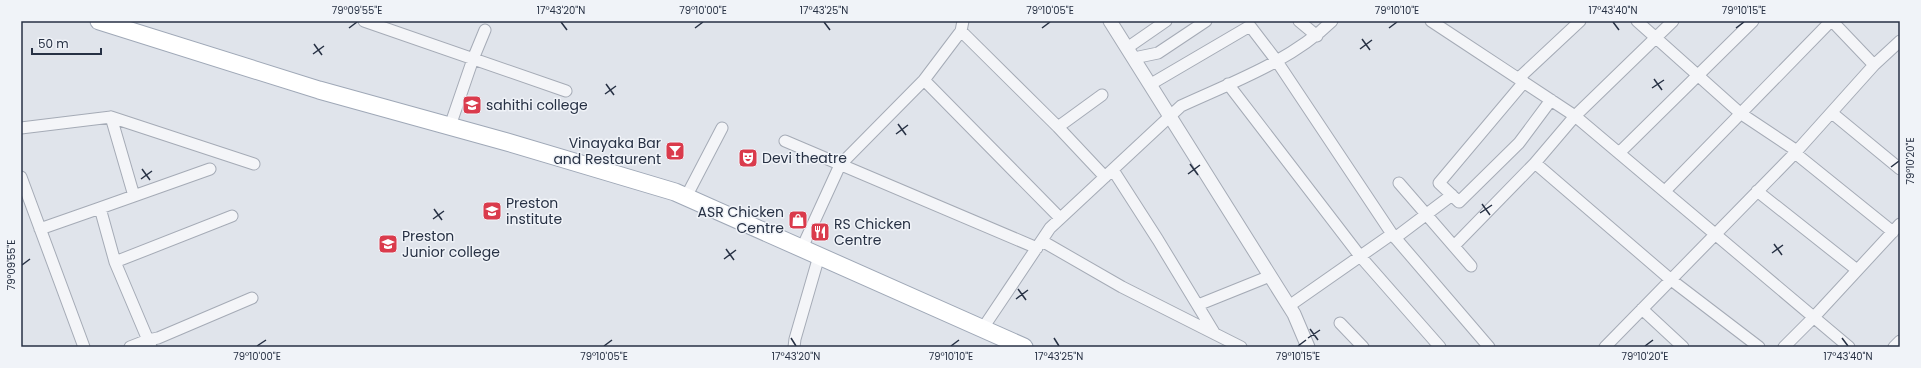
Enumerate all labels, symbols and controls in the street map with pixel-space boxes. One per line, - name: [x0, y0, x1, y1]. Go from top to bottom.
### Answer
- text: 79°09'55"E: [332, 3, 382, 18]
- text: 17°43'20"N: [537, 3, 585, 18]
- text: 79°10'00"E: [679, 3, 727, 18]
- text: 17°43'25"N: [800, 3, 848, 18]
- text: 79°10'05"E: [1026, 3, 1074, 18]
- text: 79°10'10"E: [1375, 3, 1419, 18]
- text: 17°43'40"N: [1588, 3, 1638, 18]
- text: 79°10'15"E: [1722, 3, 1766, 18]
- scale bar: [32, 30, 101, 56]
- text: 50 m: [38, 35, 69, 52]
- school or university icon: sahithi college: [461, 94, 483, 116]
- place label: sahithi college: [486, 95, 588, 115]
- place label: Vinayaka Bar and Restaurent: [553, 133, 661, 169]
- text: 79°10'20"E: [1903, 137, 1918, 185]
- bar icon: Vinayaka Bar and Restaurent: [664, 140, 686, 162]
- theatre icon: Devi theatre: [737, 147, 759, 169]
- place label: Devi theatre: [762, 148, 847, 168]
- place label: Preston institute: [506, 193, 562, 229]
- school or university icon: Preston institute: [481, 200, 503, 222]
- place label: ASR Chicken Centre: [698, 202, 784, 238]
- shop icon: ASR Chicken Centre: [787, 209, 809, 231]
- place label: RS Chicken Centre: [834, 214, 911, 250]
- restaurant icon: RS Chicken Centre: [809, 221, 831, 243]
- place label: Preston Junior college: [402, 226, 500, 262]
- school or university icon: Preston Junior college: [377, 233, 399, 255]
- text: 79°09'55"E: [4, 240, 19, 290]
- text: 79°10'00"E: [233, 349, 281, 364]
- text: 79°10'05"E: [580, 349, 628, 364]
- text: 17°43'20"N: [772, 349, 820, 364]
- text: 79°10'10"E: [929, 349, 973, 364]
- text: 17°43'25"N: [1035, 349, 1083, 364]
- text: 79°10'15"E: [1276, 349, 1320, 364]
- text: 79°10'20"E: [1621, 349, 1669, 364]
- text: 17°43'40"N: [1823, 349, 1873, 364]

